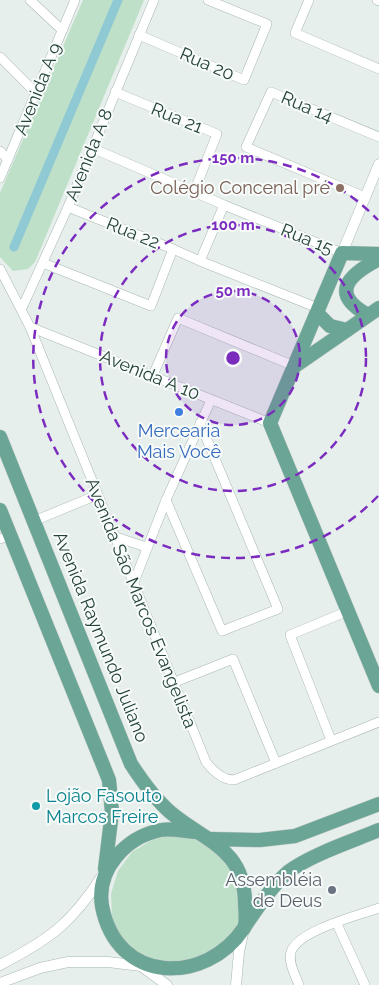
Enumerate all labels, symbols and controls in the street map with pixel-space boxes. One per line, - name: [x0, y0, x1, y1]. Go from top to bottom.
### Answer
- street label: Avenida A 9: [10, 40, 66, 138]
- street label: Rua 20: [177, 43, 238, 84]
- street label: Rua 14: [278, 86, 336, 127]
- street label: Rua 21: [148, 98, 206, 137]
- street label: Avenida A 8: [60, 106, 117, 204]
- text: 150 m: [212, 149, 254, 167]
- place label: Colégio Concenal pré: [150, 177, 330, 198]
- marker: Colégio Concenal pré: [334, 182, 346, 194]
- street label: Rua 22: [104, 212, 163, 253]
- text: 100 m: [211, 216, 255, 234]
- street label: Rua 15: [278, 219, 336, 258]
- text: 50 m: [215, 282, 251, 300]
- street label: Avenida A 10: [97, 345, 203, 404]
- centre of rings: [224, 349, 242, 367]
- marker: Mercearia Mais Você: [173, 406, 185, 418]
- place label: Mercearia Mais Você: [137, 420, 222, 462]
- street label: Avenida São Marcos Evangelista: [82, 475, 201, 731]
- street label: Avenida Raymundo Juliano: [50, 528, 153, 745]
- place label: Lojão Fasouto Marcos Freire: [46, 785, 162, 827]
- marker: Lojão Fasouto Marcos Freire: [30, 800, 42, 812]
- place label: Assembléia de Deus: [225, 869, 322, 911]
- marker: Assembléia de Deus: [326, 884, 338, 896]

